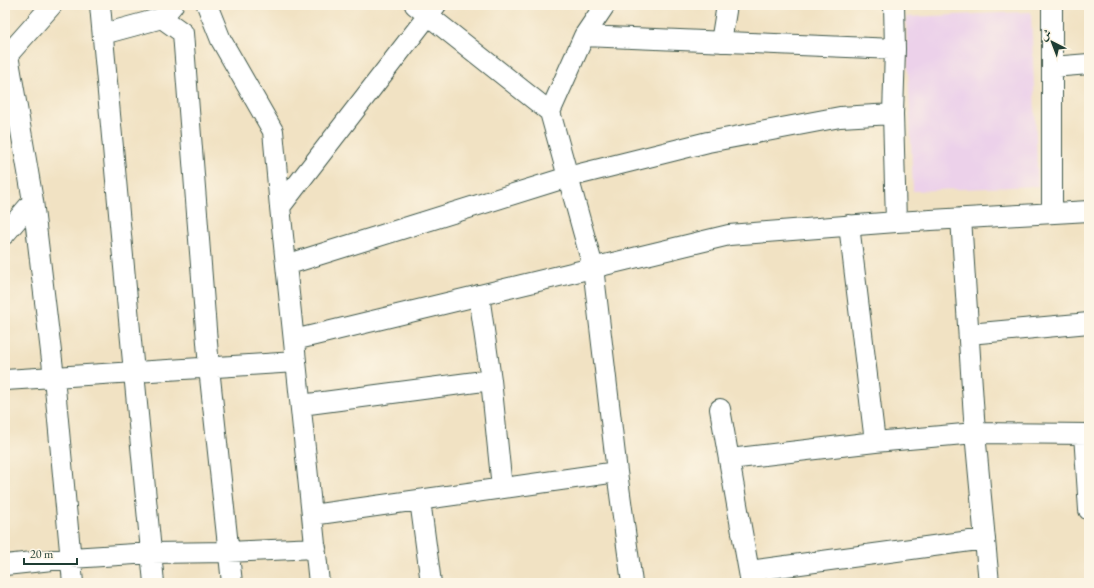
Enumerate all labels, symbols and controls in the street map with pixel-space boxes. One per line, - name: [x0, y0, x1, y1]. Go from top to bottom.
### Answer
- north arrow: [1032, 22, 1072, 62]
- text: ش: [1037, 26, 1054, 43]
- scale bar: [24, 540, 77, 566]
- text: 20 m: [30, 546, 54, 562]

